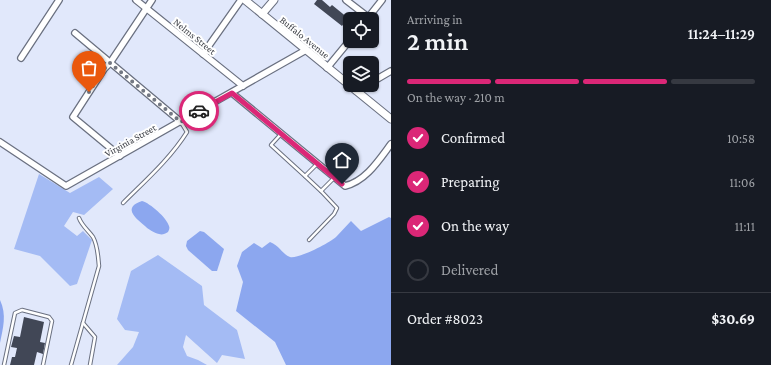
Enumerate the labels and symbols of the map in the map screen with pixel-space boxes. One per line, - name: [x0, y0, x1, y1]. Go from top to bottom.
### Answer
- street label: Buffalo Avenue: [278, 14, 332, 61]
- street label: Nelms Street: [171, 16, 218, 57]
- pin: [72, 51, 106, 92]
- courier: [179, 91, 219, 131]
- street label: Virginia Street: [103, 121, 158, 159]
- pin: [325, 143, 359, 184]

